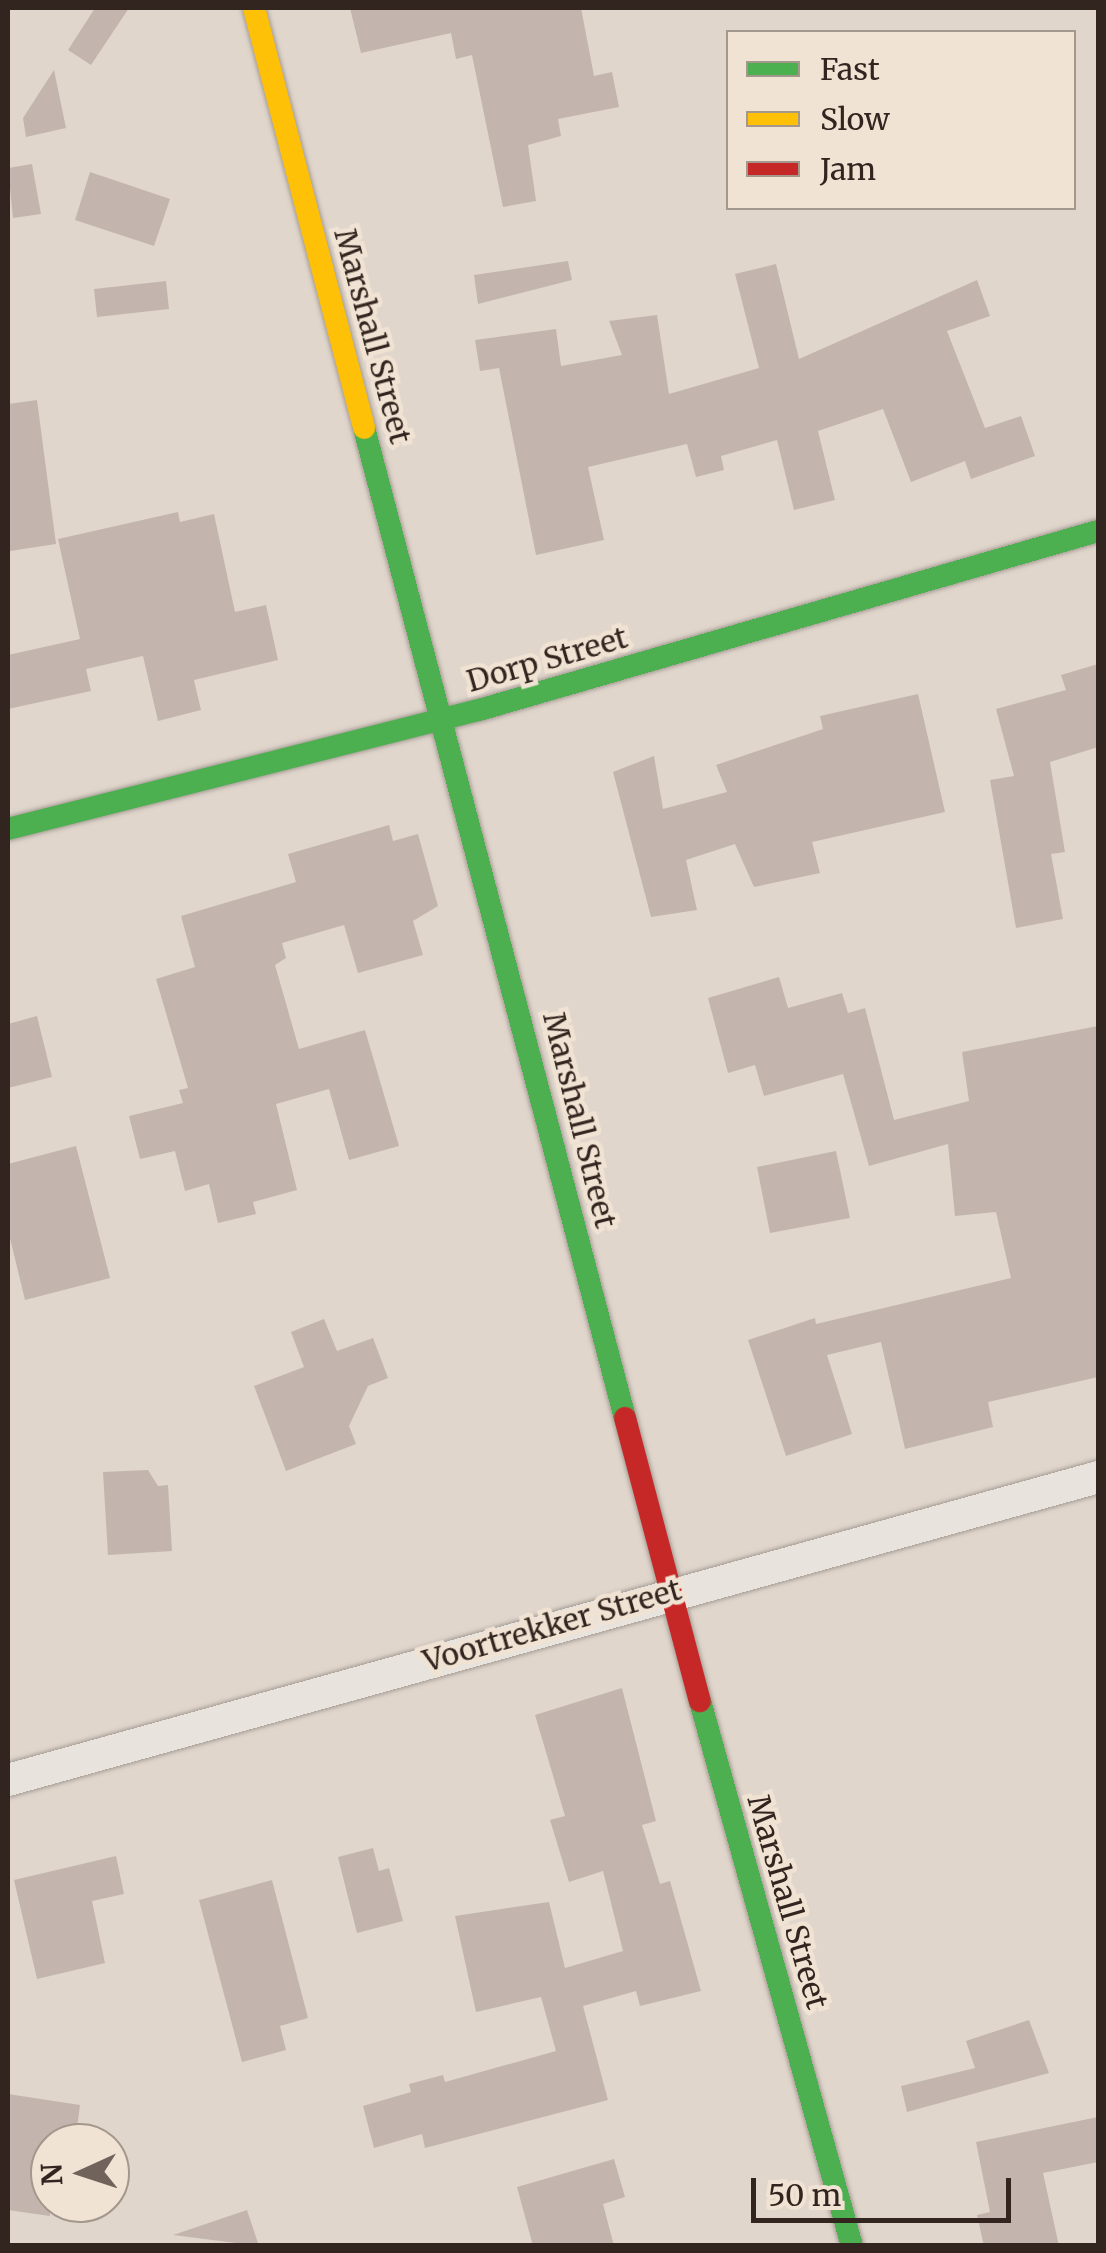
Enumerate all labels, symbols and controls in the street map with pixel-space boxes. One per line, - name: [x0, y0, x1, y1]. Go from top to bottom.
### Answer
- legend: [726, 30, 1076, 210]
- text: Fast: [820, 50, 880, 88]
- text: Slow: [820, 100, 890, 138]
- text: Jam: [820, 150, 876, 188]
- street label: Marshall Street: [327, 225, 419, 447]
- street label: Dorp Street: [462, 619, 632, 699]
- street label: Marshall Street: [536, 1009, 624, 1231]
- street label: Voortrekker Street: [419, 1571, 685, 1679]
- street label: Marshall Street: [740, 1791, 836, 2013]
- north arrow: [30, 2123, 130, 2223]
- scale bar: [756, 2158, 1016, 2220]
- text: N: [33, 2162, 71, 2186]
- text: 50 m: [768, 2176, 841, 2214]

